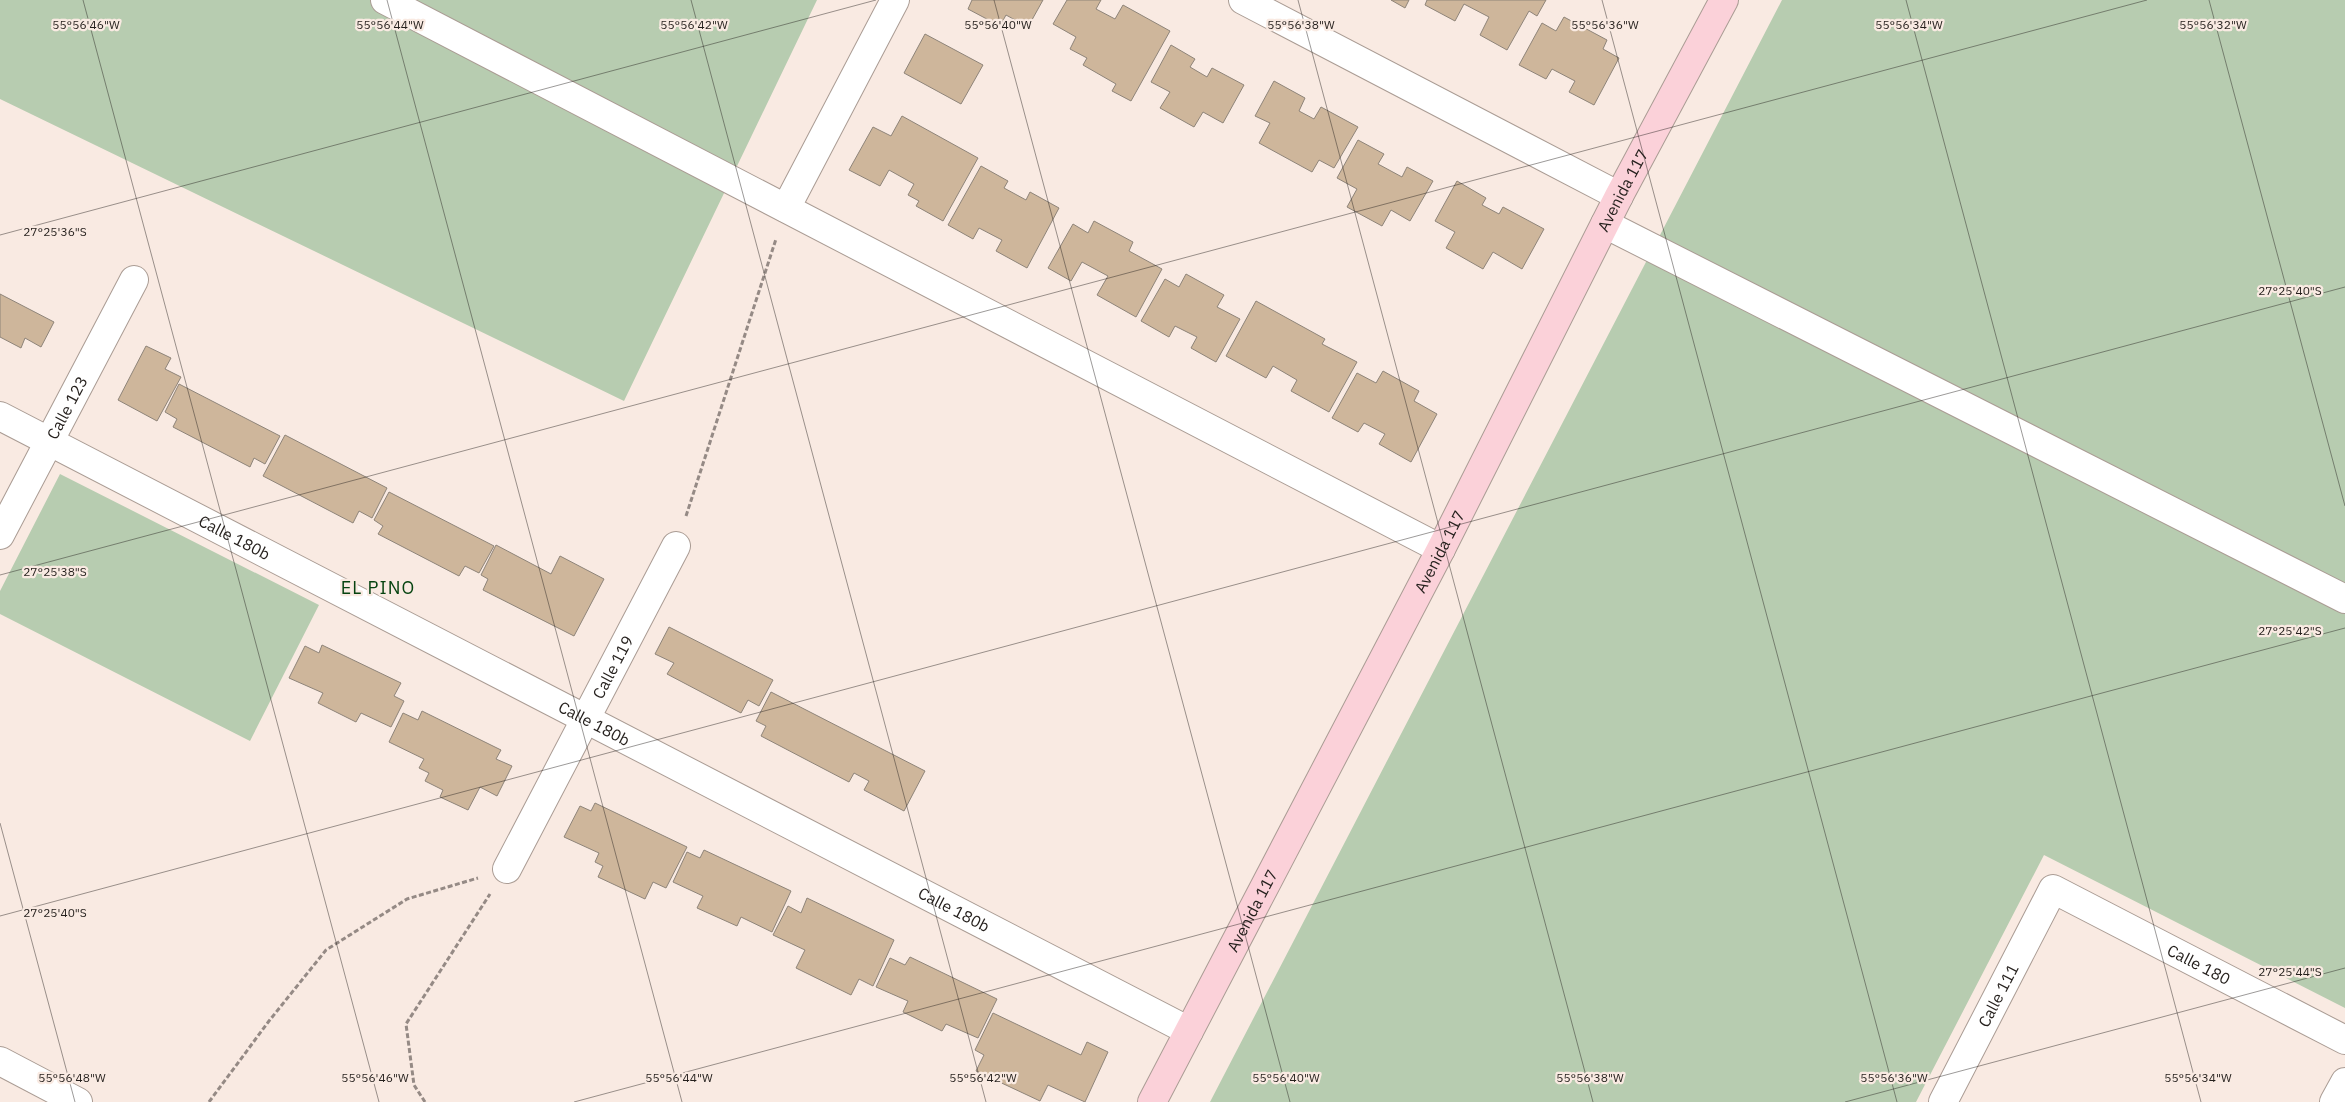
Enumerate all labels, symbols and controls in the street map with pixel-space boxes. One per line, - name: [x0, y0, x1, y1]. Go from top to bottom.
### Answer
- text: 55°56'46"W: [52, 17, 120, 32]
- text: 55°56'44"W: [356, 17, 424, 32]
- text: 55°56'42"W: [660, 17, 728, 32]
- text: 55°56'40"W: [964, 17, 1032, 32]
- text: 55°56'38"W: [1267, 17, 1335, 32]
- text: 55°56'36"W: [1571, 17, 1639, 32]
- text: 55°56'34"W: [1875, 17, 1943, 32]
- text: 55°56'32"W: [2179, 17, 2247, 32]
- street label: Avenida 117: [1593, 146, 1652, 235]
- text: 27°25'36"S: [23, 224, 87, 239]
- text: 27°25'40"S: [2258, 283, 2322, 298]
- street label: Calle 123: [42, 373, 92, 443]
- street label: Avenida 117: [1410, 507, 1469, 596]
- street label: Calle 180b: [195, 511, 274, 564]
- text: 27°25'38"S: [23, 564, 87, 579]
- district label: EL PINO: [341, 576, 415, 599]
- text: 27°25'42"S: [2258, 623, 2322, 638]
- street label: Calle 119: [588, 632, 637, 702]
- street label: Calle 180b: [555, 697, 633, 750]
- street label: Avenida 117: [1222, 866, 1282, 955]
- street label: Calle 180b: [915, 883, 993, 936]
- text: 27°25'40"S: [23, 905, 87, 920]
- street label: Calle 180: [2164, 940, 2234, 989]
- street label: Calle 111: [1973, 960, 2023, 1030]
- text: 27°25'44"S: [2258, 964, 2322, 979]
- text: 55°56'48"W: [38, 1070, 106, 1085]
- text: 55°56'46"W: [341, 1070, 409, 1085]
- text: 55°56'44"W: [645, 1070, 713, 1085]
- text: 55°56'42"W: [949, 1070, 1017, 1085]
- text: 55°56'40"W: [1252, 1070, 1320, 1085]
- text: 55°56'38"W: [1556, 1070, 1624, 1085]
- text: 55°56'36"W: [1860, 1070, 1928, 1085]
- text: 55°56'34"W: [2164, 1070, 2232, 1085]

